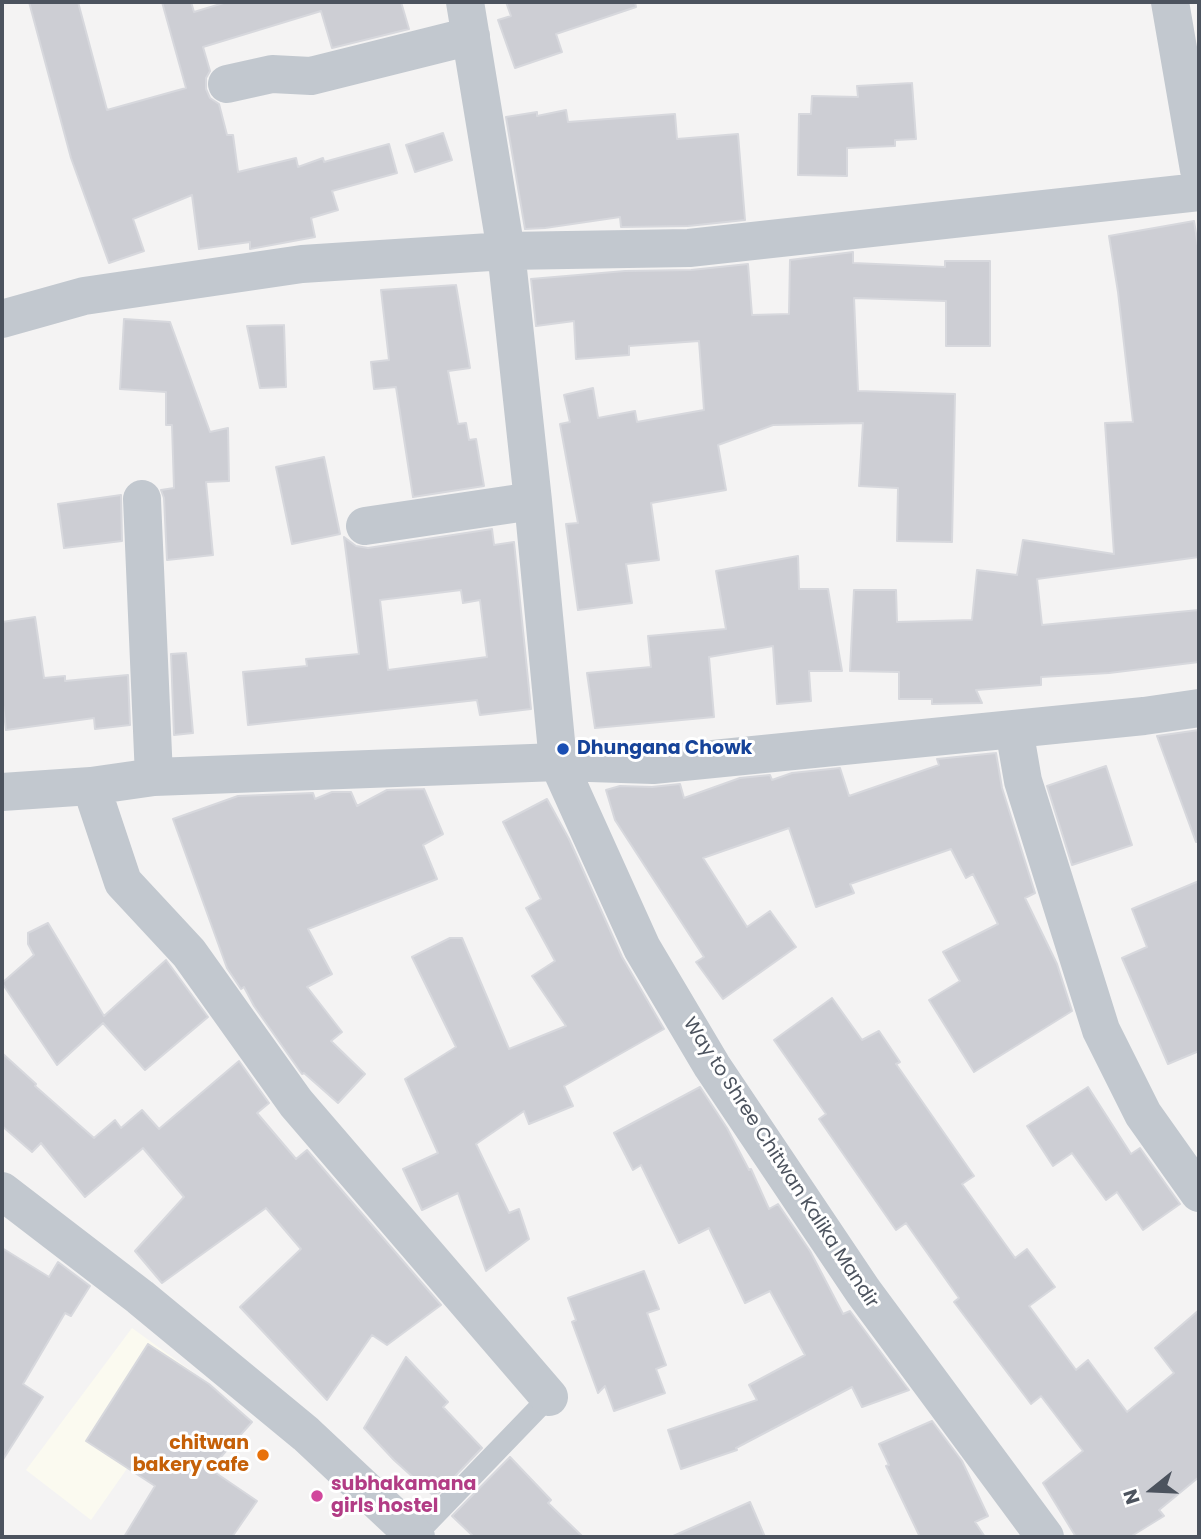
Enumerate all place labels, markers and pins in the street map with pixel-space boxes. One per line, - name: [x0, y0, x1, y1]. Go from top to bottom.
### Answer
- place label: Dhungana Chowk: [577, 738, 752, 760]
- marker: Dhungana Chowk: [555, 741, 571, 757]
- place label: chitwan bakery cafe: [133, 1433, 249, 1477]
- marker: chitwan bakery cafe: [255, 1447, 271, 1463]
- place label: subhakamana girls hostel: [331, 1474, 476, 1518]
- marker: subhakamana girls hostel: [309, 1488, 325, 1504]

